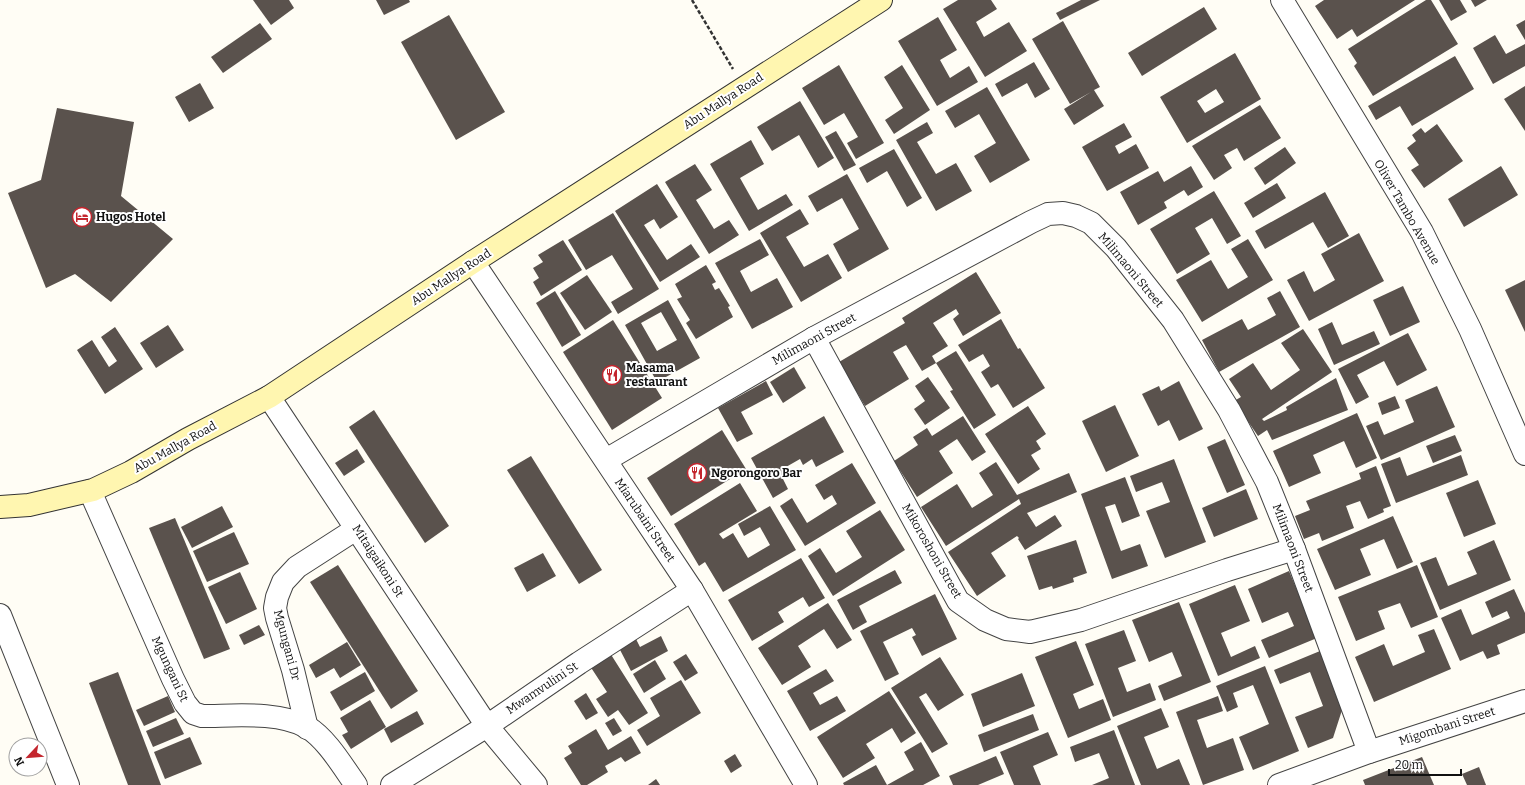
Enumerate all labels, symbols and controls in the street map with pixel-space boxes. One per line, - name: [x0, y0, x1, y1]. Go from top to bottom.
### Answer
- street label: Abu Mallya Road: [681, 70, 765, 132]
- street label: Oliver Tambo Avenue: [1371, 157, 1443, 267]
- hotel icon: Hugos Hotel: [71, 206, 93, 228]
- place label: Hugos Hotel: [96, 210, 166, 224]
- street label: Milimaoni Street: [1096, 230, 1167, 311]
- street label: Abu Mallya Road: [409, 246, 493, 308]
- street label: Milimaoni Street: [770, 310, 859, 368]
- place label: Masama restaurant: [626, 361, 688, 389]
- restaurant icon: Masama restaurant: [601, 364, 623, 386]
- street label: Abu Mallya Road: [131, 419, 219, 475]
- restaurant icon: Ngorongoro Bar: [686, 462, 708, 484]
- place label: Ngorongoro Bar: [711, 466, 802, 480]
- street label: Miarubaini Street: [612, 476, 679, 565]
- street label: Mikoroshoni Street: [899, 501, 965, 601]
- street label: Milimaoni Street: [1270, 502, 1317, 595]
- street label: Mitaigaikoni St: [349, 522, 407, 600]
- street label: Mgungani Dr: [271, 608, 303, 683]
- street label: Mgungani St: [149, 634, 191, 704]
- street label: Mwamvulini St: [504, 659, 581, 717]
- street label: Migombani Street: [1397, 704, 1497, 748]
- north arrow: [8, 737, 48, 777]
- scale bar: [1389, 751, 1461, 777]
- text: N: [12, 754, 27, 768]
- text: 20 m: [1395, 758, 1424, 772]

